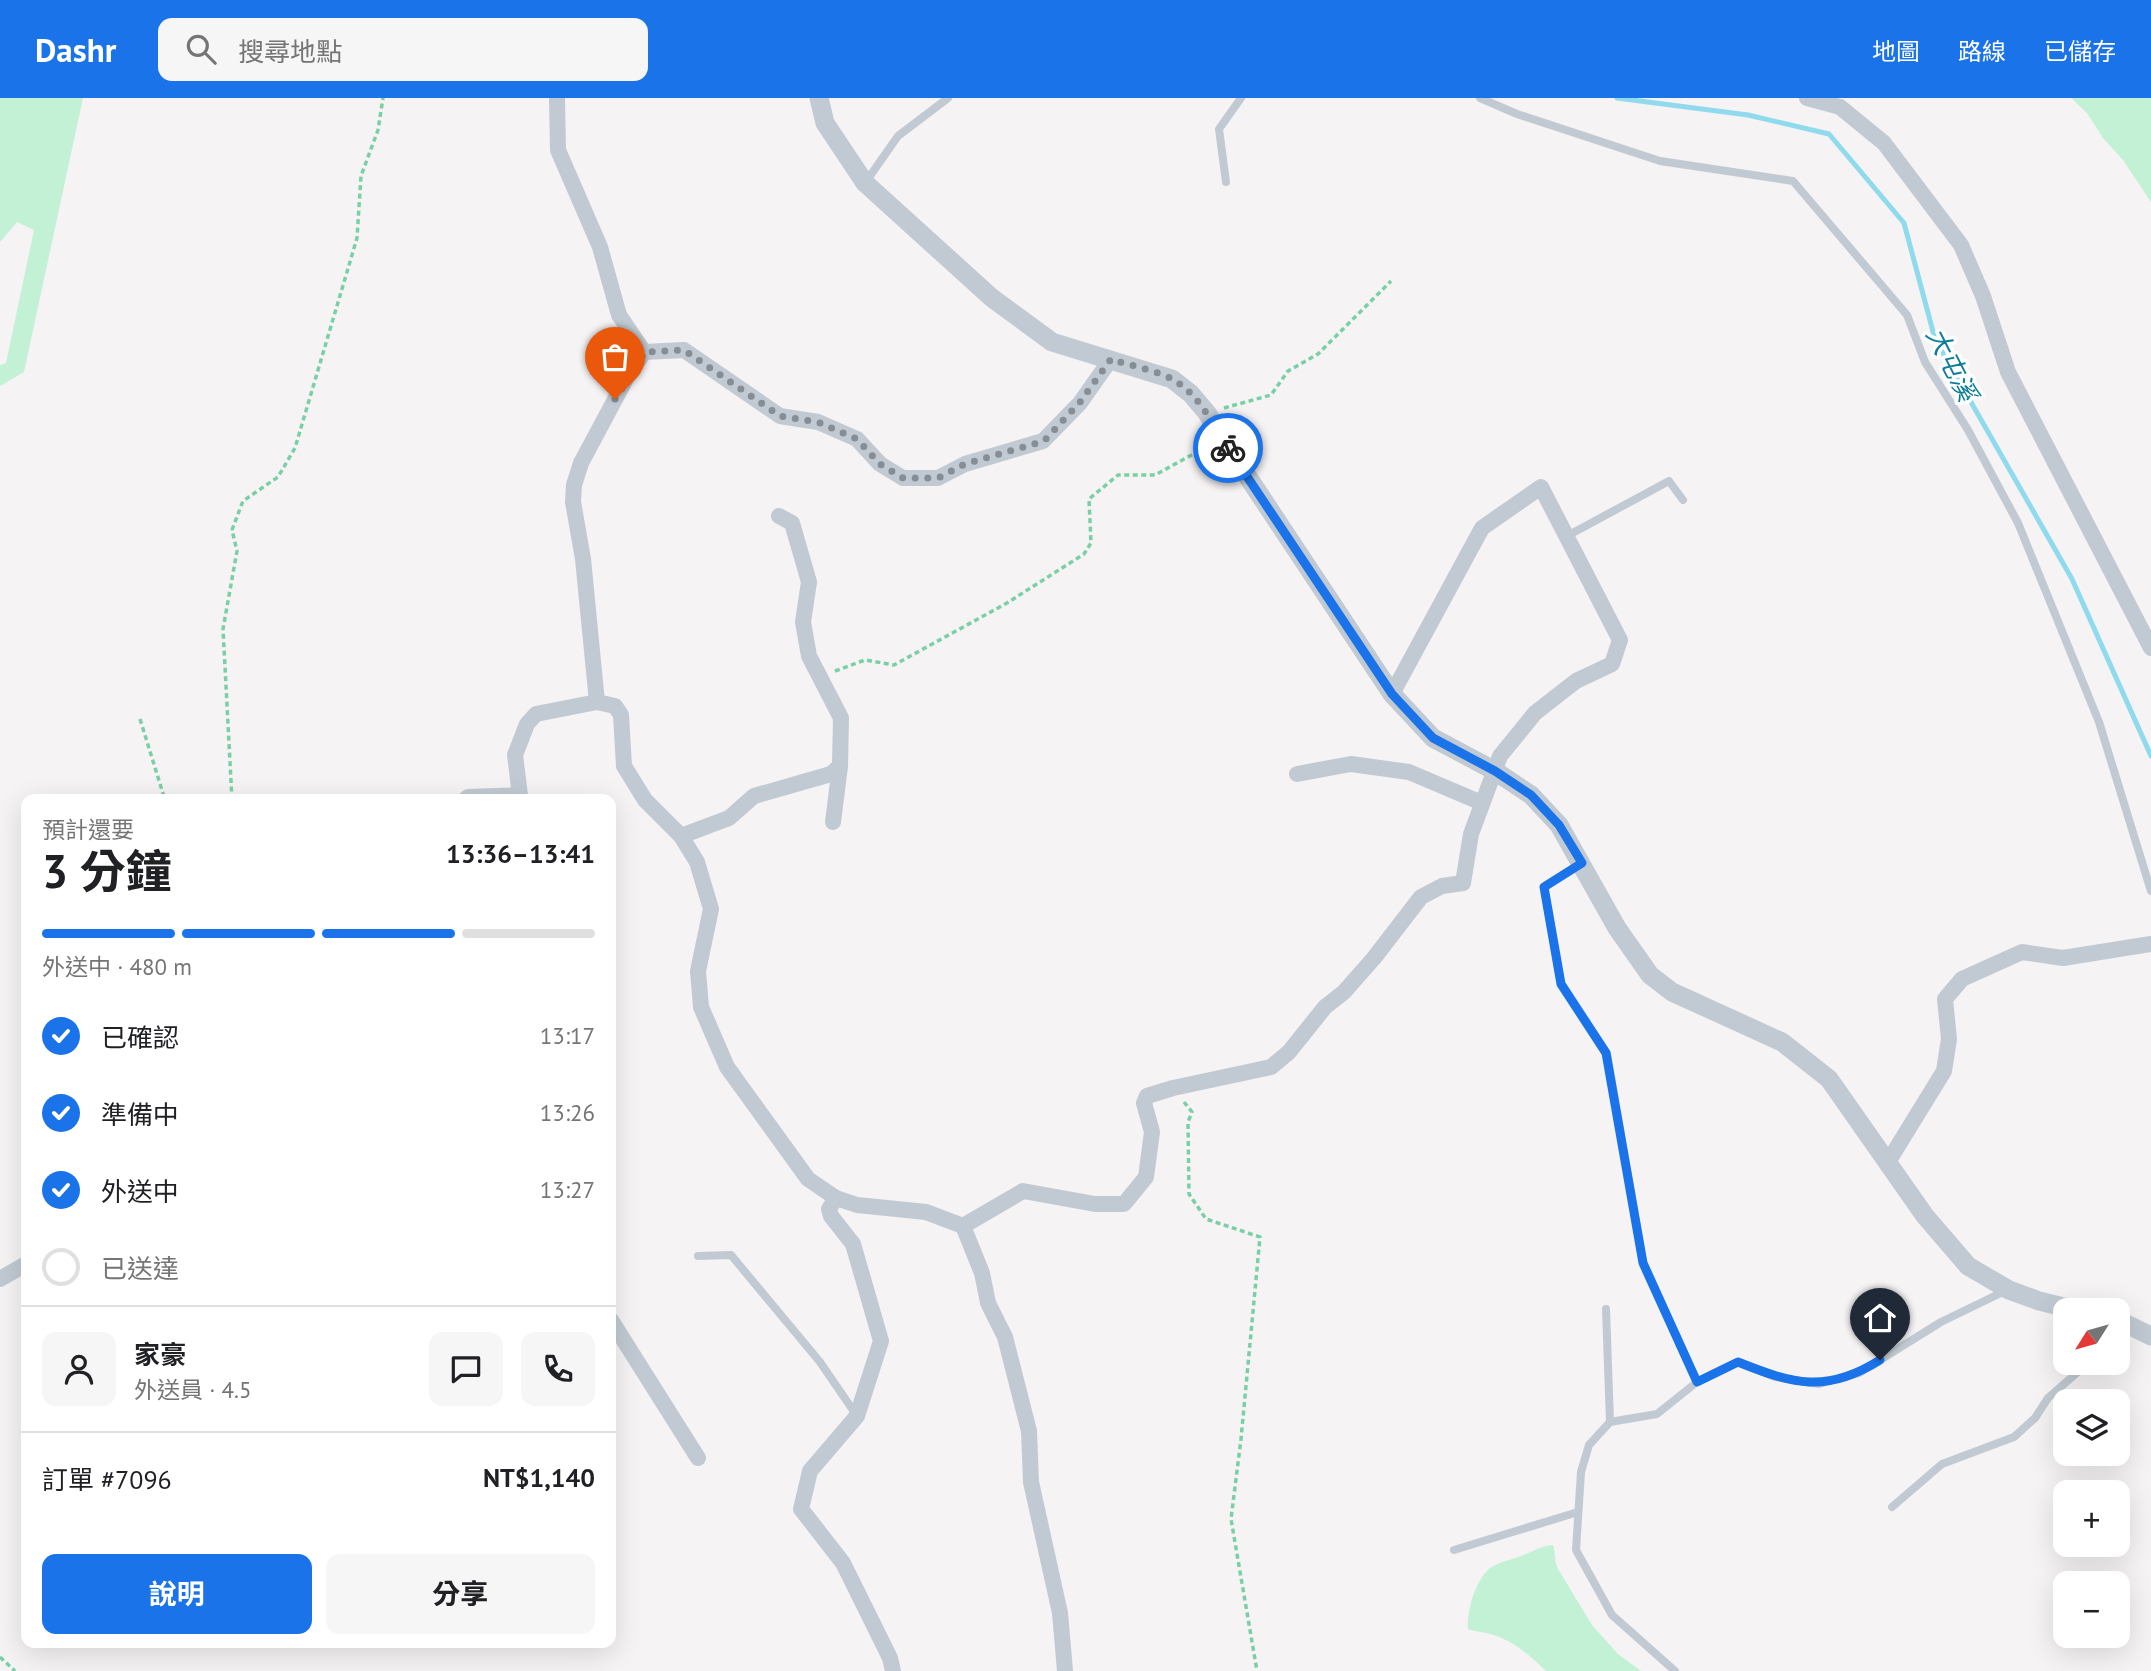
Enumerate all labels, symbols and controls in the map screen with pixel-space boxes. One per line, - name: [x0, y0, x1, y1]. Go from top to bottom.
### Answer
- search box: [158, 18, 648, 81]
- text: Dashr: [35, 28, 116, 71]
- icon: search: [182, 30, 220, 68]
- text: 搜尋地點: [238, 35, 342, 68]
- text: 地圖: [1872, 36, 1920, 67]
- text: 路線: [1958, 36, 2006, 67]
- text: 已儲存: [2044, 36, 2116, 67]
- water label: 大屯溪: [1920, 322, 1986, 410]
- pin: [585, 327, 645, 399]
- icon: bag: [596, 338, 634, 376]
- courier: [1193, 413, 1263, 483]
- icon: bike: [1209, 429, 1247, 467]
- text: 預計還要: [42, 815, 134, 844]
- text: 13:36–13:41: [446, 837, 595, 870]
- text: 3 分鐘: [42, 841, 172, 901]
- text: 外送中 · 480 m: [42, 952, 192, 981]
- icon: check: [42, 1017, 80, 1055]
- text: 已確認: [101, 1021, 179, 1054]
- text: 13:17: [540, 1021, 595, 1050]
- icon: check: [42, 1094, 80, 1132]
- text: 準備中: [101, 1098, 179, 1131]
- text: 13:26: [540, 1098, 595, 1127]
- icon: check: [42, 1171, 80, 1209]
- text: 外送中: [101, 1175, 179, 1208]
- text: 13:27: [540, 1175, 595, 1204]
- text: 已送達: [101, 1252, 179, 1285]
- pin: [1850, 1288, 1910, 1360]
- north arrow: [2053, 1298, 2130, 1376]
- map controls: [2053, 1298, 2130, 1648]
- icon: home: [1861, 1299, 1899, 1337]
- button: person: [42, 1332, 116, 1406]
- button: chat: [429, 1332, 503, 1406]
- button: phone: [521, 1332, 595, 1406]
- text: 家豪: [134, 1338, 186, 1371]
- text: 外送員 · 4.5: [134, 1375, 251, 1404]
- button: layers: [2053, 1389, 2130, 1466]
- text: NT$1,140: [483, 1461, 595, 1494]
- text: 訂單 #7096: [42, 1463, 172, 1496]
- button: +: [2053, 1480, 2130, 1557]
- button: 說明: [42, 1554, 312, 1634]
- button: 分享: [326, 1554, 595, 1634]
- button: −: [2053, 1571, 2130, 1648]

